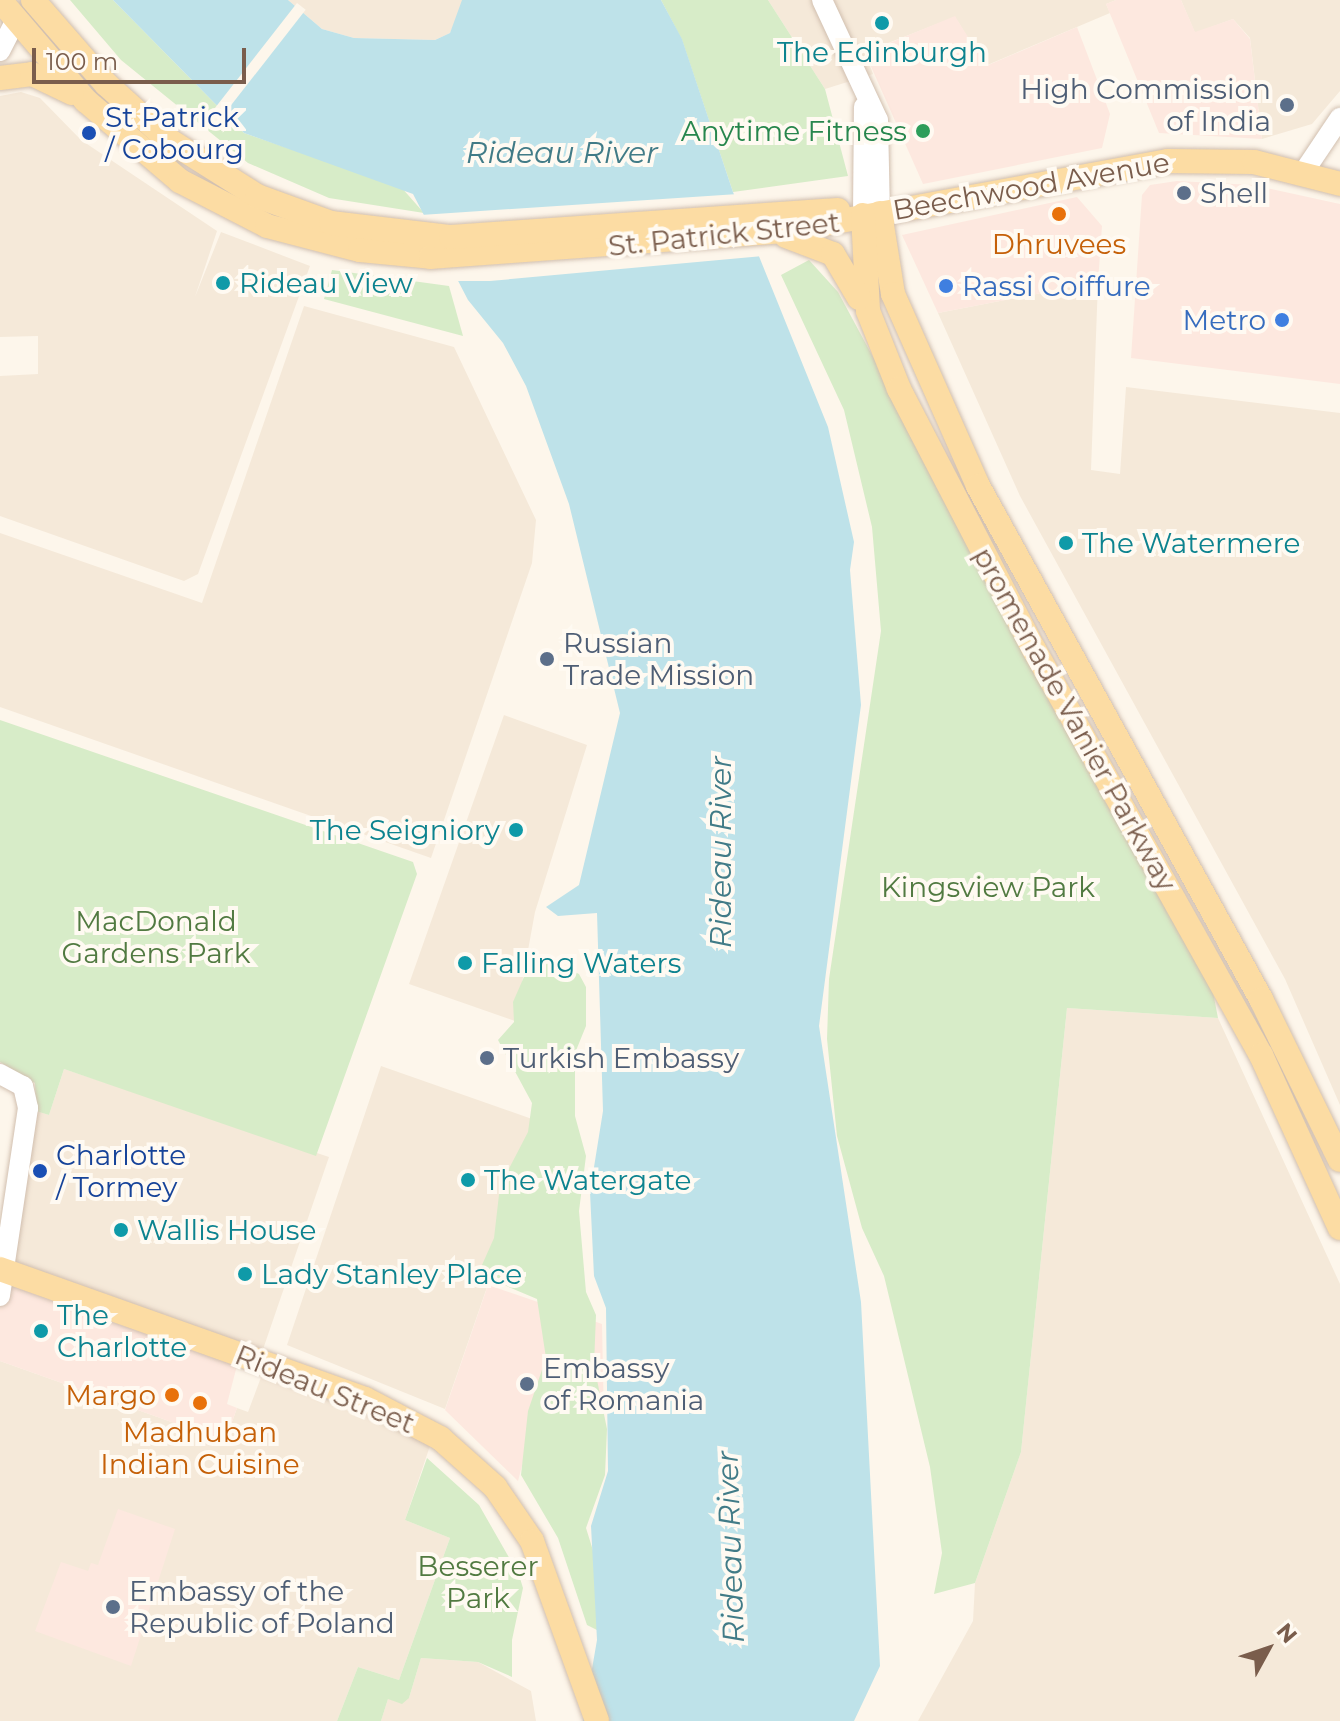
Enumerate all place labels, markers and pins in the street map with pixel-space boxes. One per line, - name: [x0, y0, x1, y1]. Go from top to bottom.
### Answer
- marker: The Edinburgh: [873, 14, 891, 32]
- place label: The Edinburgh: [777, 35, 987, 69]
- place label: High Commission of India: [1020, 72, 1271, 138]
- marker: High Commission of India: [1278, 96, 1296, 114]
- place label: St Patrick / Cobourg: [105, 100, 244, 166]
- place label: Anytime Fitness: [681, 114, 907, 148]
- marker: Anytime Fitness: [914, 122, 932, 140]
- marker: St Patrick / Cobourg: [80, 124, 98, 142]
- place label: Shell: [1200, 176, 1268, 210]
- marker: Shell: [1175, 184, 1193, 202]
- marker: Dhruvees: [1050, 205, 1068, 223]
- place label: Dhruvees: [992, 227, 1126, 261]
- place label: Rideau View: [239, 266, 413, 300]
- place label: Rassi Coiffure: [962, 269, 1151, 303]
- marker: Rideau View: [214, 274, 232, 292]
- marker: Rassi Coiffure: [937, 277, 955, 295]
- place label: Metro: [1183, 303, 1266, 337]
- marker: Metro: [1273, 311, 1291, 329]
- place label: The Watermere: [1082, 526, 1301, 560]
- marker: The Watermere: [1057, 534, 1075, 552]
- place label: Russian Trade Mission: [563, 626, 754, 692]
- marker: Russian Trade Mission: [538, 650, 556, 668]
- place label: The Seigniory: [310, 813, 500, 847]
- marker: The Seigniory: [507, 821, 525, 839]
- place label: Falling Waters: [481, 946, 681, 980]
- marker: Falling Waters: [456, 954, 474, 972]
- place label: Turkish Embassy: [503, 1041, 739, 1075]
- marker: Turkish Embassy: [478, 1049, 496, 1067]
- place label: Charlotte / Tormey: [56, 1138, 186, 1204]
- marker: Charlotte / Tormey: [31, 1162, 49, 1180]
- place label: The Watergate: [484, 1163, 691, 1197]
- marker: The Watergate: [459, 1171, 477, 1189]
- place label: Wallis House: [137, 1213, 316, 1247]
- marker: Wallis House: [112, 1221, 130, 1239]
- place label: Lady Stanley Place: [261, 1257, 522, 1291]
- marker: Lady Stanley Place: [236, 1265, 254, 1283]
- place label: The Charlotte: [57, 1298, 187, 1364]
- marker: The Charlotte: [32, 1322, 50, 1340]
- place label: Embassy of Romania: [543, 1351, 704, 1417]
- marker: Embassy of Romania: [518, 1375, 536, 1393]
- place label: Margo: [65, 1378, 156, 1412]
- marker: Margo: [163, 1386, 181, 1404]
- marker: Madhuban Indian Cuisine: [191, 1394, 209, 1412]
- place label: Madhuban Indian Cuisine: [100, 1415, 300, 1481]
- place label: Embassy of the Republic of Poland: [129, 1574, 395, 1640]
- marker: Embassy of the Republic of Poland: [104, 1598, 122, 1616]

